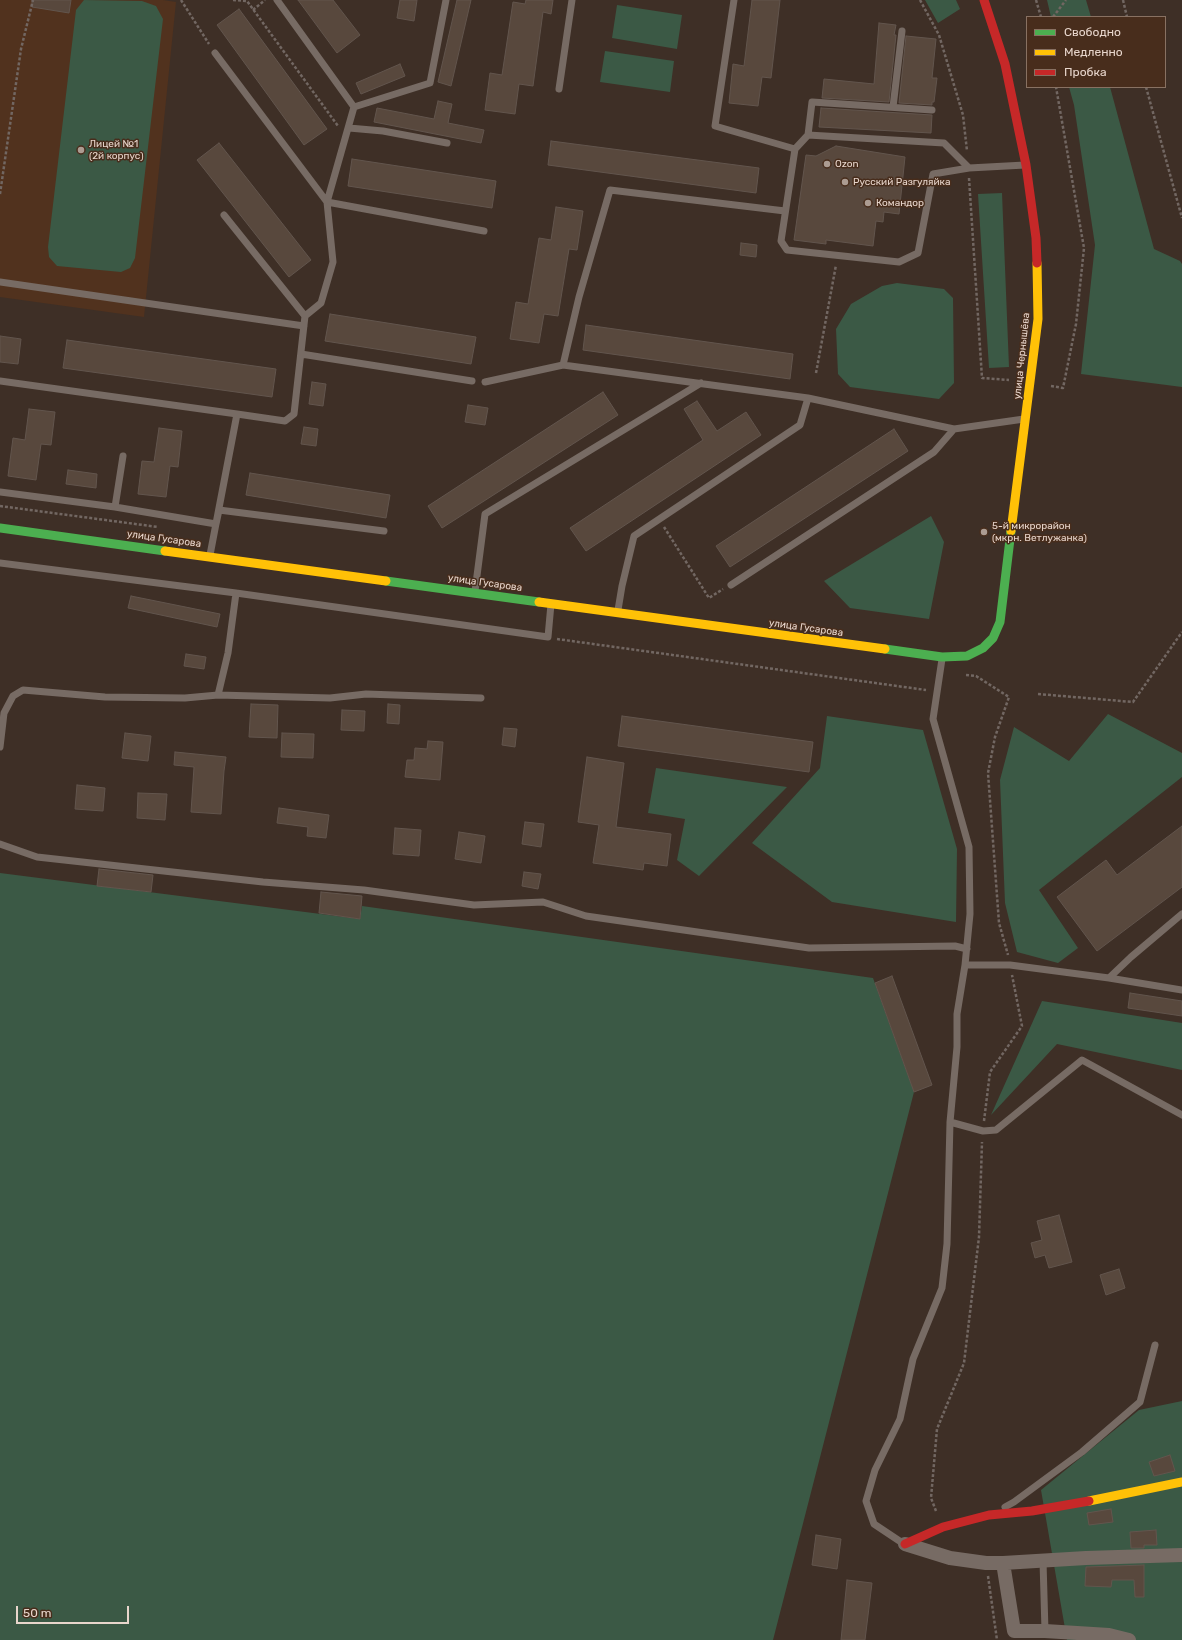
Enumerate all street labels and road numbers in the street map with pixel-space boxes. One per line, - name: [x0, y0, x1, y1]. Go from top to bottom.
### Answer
- street label: улица Чернышёва: [1011, 312, 1033, 400]
- street label: улица Гусарова: [126, 528, 202, 550]
- street label: улица Гусарова: [447, 572, 523, 594]
- street label: улица Гусарова: [768, 617, 844, 639]

